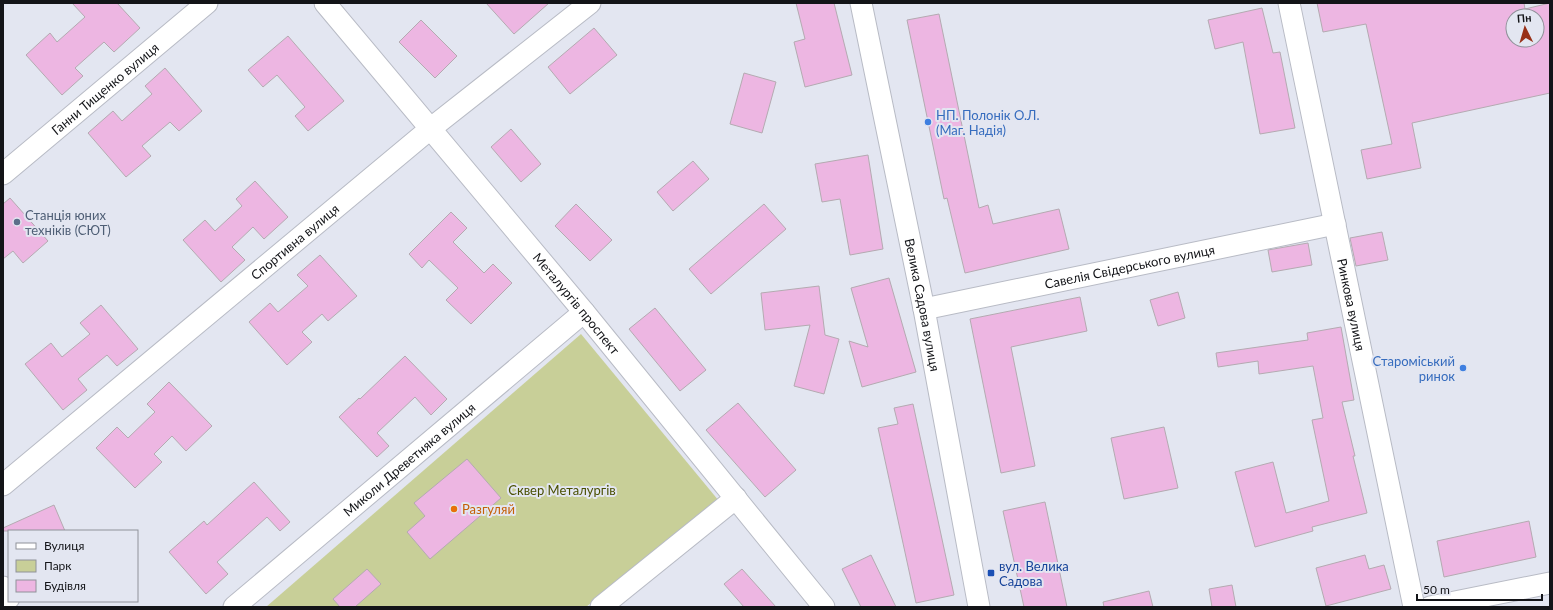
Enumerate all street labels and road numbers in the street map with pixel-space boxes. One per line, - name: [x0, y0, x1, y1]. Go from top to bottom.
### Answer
- street label: Ганни Тищенко вулиця: [48, 39, 162, 138]
- street label: Спортивна вулиця: [248, 200, 342, 283]
- street label: Велика Садова вулиця: [902, 237, 943, 373]
- street label: Савелія Свідерського вулиця: [1043, 241, 1216, 292]
- street label: Металургів проспект: [530, 250, 624, 358]
- street label: Ринкова вулиця: [1334, 257, 1369, 352]
- street label: Миколи Древетняка вулиця: [340, 399, 478, 520]

